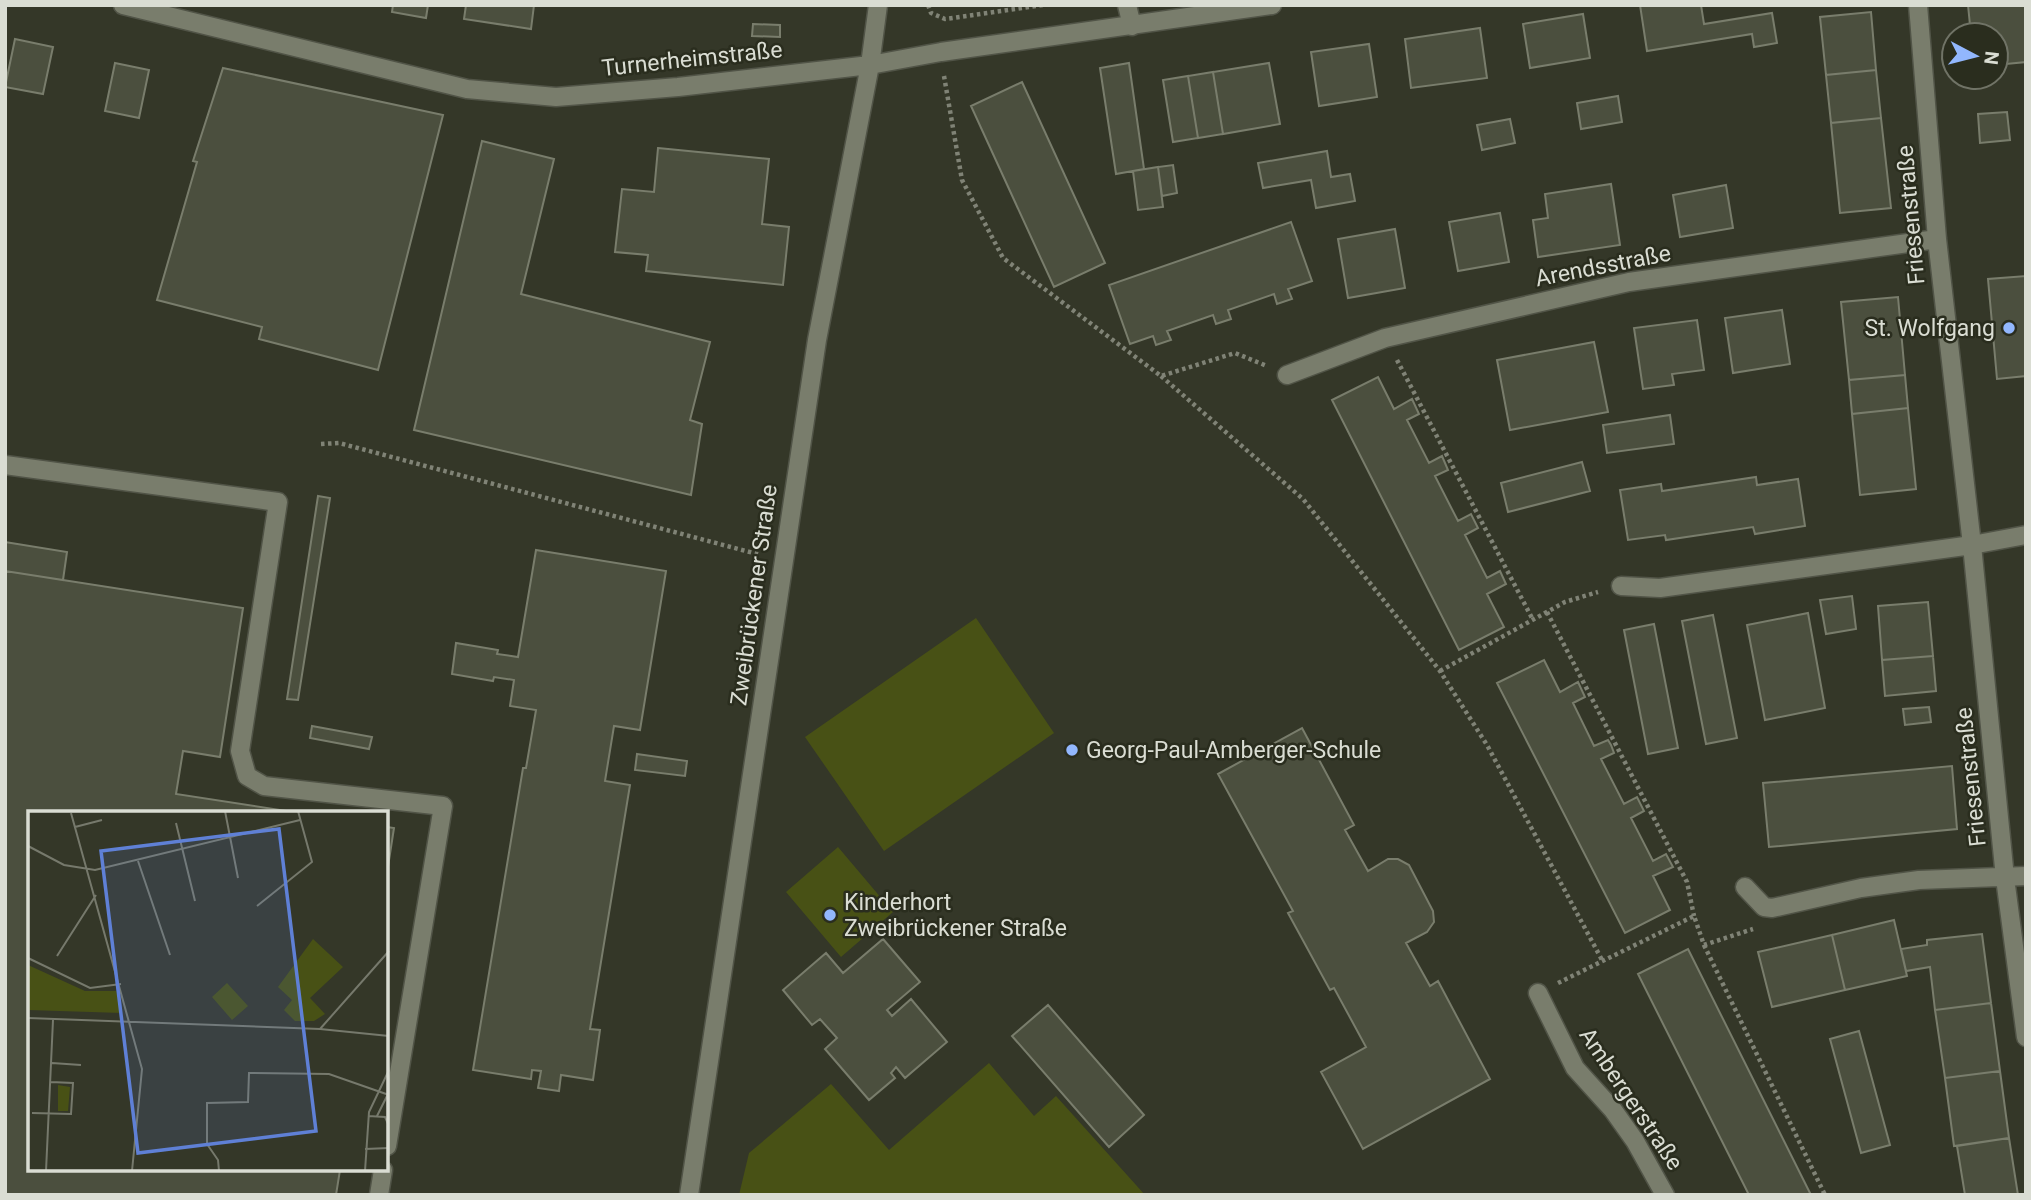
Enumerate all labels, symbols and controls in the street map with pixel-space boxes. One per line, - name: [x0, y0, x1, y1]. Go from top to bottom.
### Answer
- north arrow: [1940, 21, 2010, 91]
- street label: Turnerheimstraße: [600, 36, 784, 82]
- text: N: [1979, 50, 2004, 66]
- street label: Friesenstraße: [1891, 144, 1931, 286]
- street label: Arendsstraße: [1533, 240, 1673, 292]
- place label: St. Wolfgang: [1865, 315, 1995, 342]
- marker: St. Wolfgang: [2001, 320, 2017, 336]
- street label: Zweibrückener Straße: [725, 483, 783, 707]
- street label: Friesenstraße: [1950, 706, 1992, 848]
- place label: Georg-Paul-Amberger-Schule: [1086, 737, 1381, 764]
- marker: Georg-Paul-Amberger-Schule: [1064, 742, 1080, 758]
- inset map: [28, 811, 388, 1172]
- place label: Kinderhort Zweibrückener Straße: [844, 889, 1067, 942]
- marker: Kinderhort Zweibrückener Straße: [822, 907, 838, 923]
- street label: Ambergerstraße: [1573, 1023, 1689, 1175]

